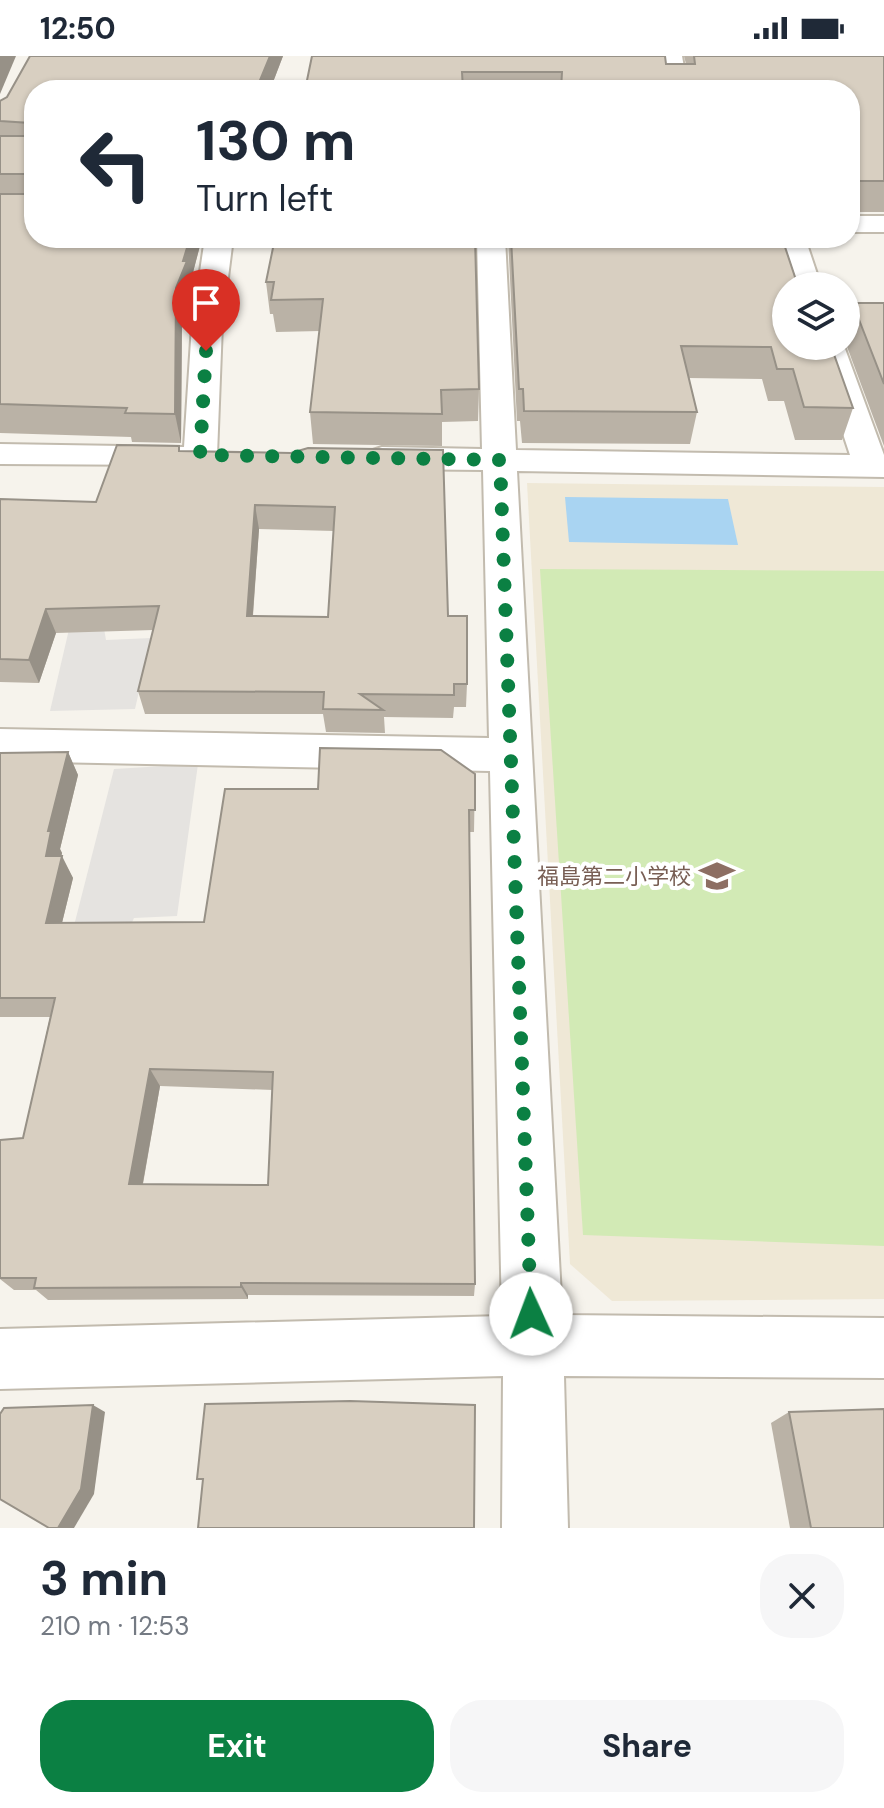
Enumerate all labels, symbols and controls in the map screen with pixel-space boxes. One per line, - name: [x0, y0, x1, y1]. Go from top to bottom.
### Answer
- text: 12:50: [40, 9, 116, 48]
- text: 130 m: [196, 104, 355, 177]
- icon: left: [64, 112, 168, 216]
- text: Turn left: [196, 175, 333, 222]
- pin: [172, 269, 240, 351]
- map controls: [772, 272, 860, 360]
- button: layers: [772, 272, 860, 360]
- icon: arrive: [184, 281, 228, 325]
- school or university icon: 福島第二小学校: [698, 857, 736, 895]
- place label: 福島第二小学校: [537, 862, 691, 891]
- position arrow: [489, 1272, 573, 1356]
- text: 3 min: [40, 1547, 168, 1610]
- button: close: [760, 1554, 844, 1638]
- text: 210 m · 12:53: [40, 1609, 190, 1643]
- button: Exit: [40, 1700, 434, 1792]
- button: Share: [450, 1700, 844, 1792]

